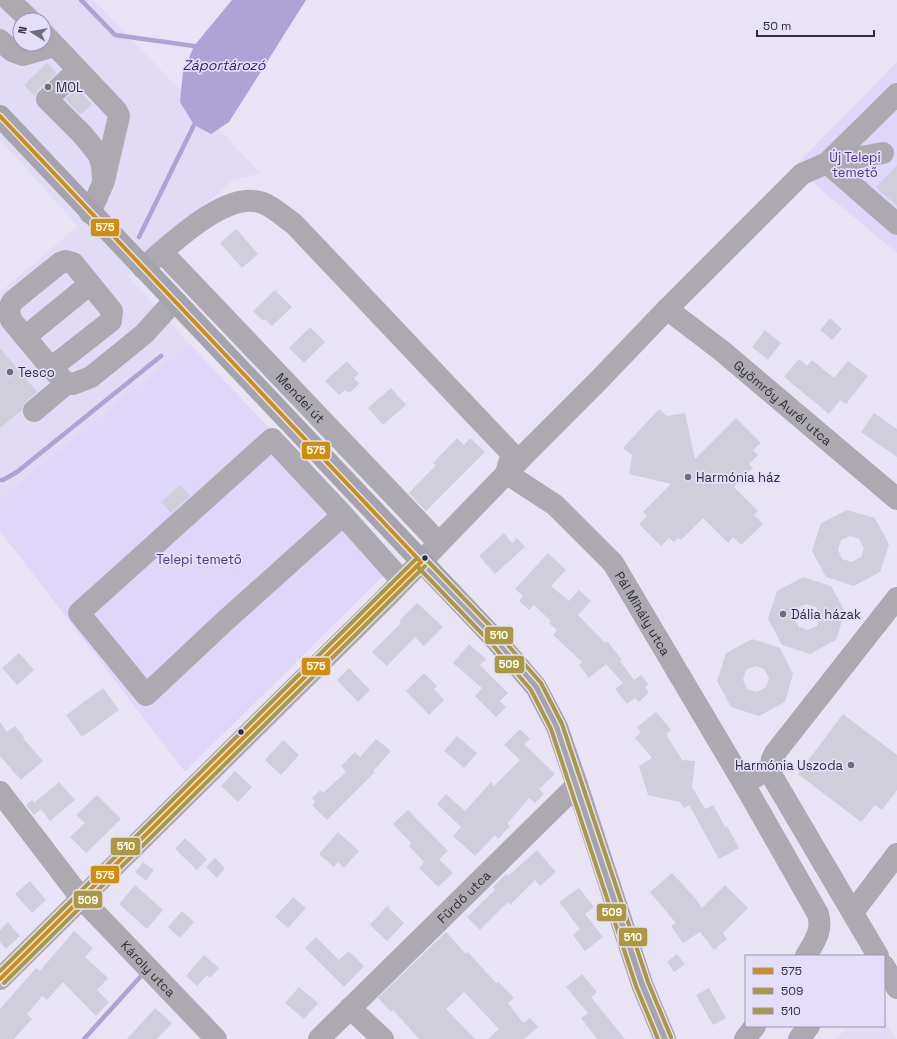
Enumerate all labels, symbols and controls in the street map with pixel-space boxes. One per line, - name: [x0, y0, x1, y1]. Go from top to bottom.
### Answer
- north arrow: [12, 12, 52, 52]
- scale bar: [757, 12, 874, 38]
- text: 50 m: [763, 18, 791, 34]
- text: N: [15, 25, 30, 35]
- water label: Záportározó: [183, 56, 266, 74]
- place label: MOL: [56, 79, 83, 96]
- marker: MOL: [43, 82, 53, 92]
- park label: Új Telepi temető: [829, 149, 881, 181]
- line badge: 575: [90, 218, 120, 237]
- text: 575: [95, 220, 115, 234]
- street label: Gyömrőy Aurél utca: [730, 356, 836, 450]
- place label: Tesco: [18, 364, 55, 381]
- marker: Tesco: [5, 367, 15, 377]
- street label: Mendei út: [272, 369, 328, 427]
- line badge: 575: [301, 441, 331, 460]
- text: 575: [306, 443, 326, 457]
- place label: Harmónia ház: [696, 469, 781, 486]
- marker: Harmónia ház: [683, 472, 693, 482]
- park label: Telepi temető: [156, 551, 242, 568]
- unlabelled marker: [420, 553, 430, 563]
- street label: Pál Mihály utca: [611, 568, 674, 659]
- place label: Dália házak: [791, 606, 861, 623]
- marker: Dália házak: [778, 609, 788, 619]
- line badge: 510: [484, 626, 514, 645]
- text: 510: [490, 628, 508, 642]
- line badge: 509: [494, 655, 525, 674]
- line badge: 575: [301, 657, 331, 676]
- text: 509: [499, 657, 519, 671]
- text: 575: [306, 659, 326, 673]
- unlabelled marker: [236, 727, 246, 737]
- place label: Harmónia Uszoda: [735, 757, 844, 774]
- marker: Harmónia Uszoda: [846, 760, 856, 770]
- line badge: 510: [110, 837, 141, 856]
- text: 510: [117, 839, 135, 853]
- line badge: 575: [90, 865, 120, 884]
- street label: Fürdő utca: [434, 867, 495, 927]
- text: 575: [95, 868, 115, 882]
- line badge: 509: [73, 890, 103, 909]
- text: 509: [78, 893, 98, 907]
- line badge: 509: [596, 903, 627, 922]
- text: 509: [602, 905, 622, 919]
- line badge: 510: [618, 927, 648, 947]
- text: 510: [624, 930, 642, 944]
- street label: Károly utca: [117, 937, 179, 1001]
- legend: [745, 955, 885, 1027]
- text: 575: [781, 963, 802, 979]
- text: 509: [781, 983, 803, 999]
- text: 510: [781, 1003, 801, 1019]

